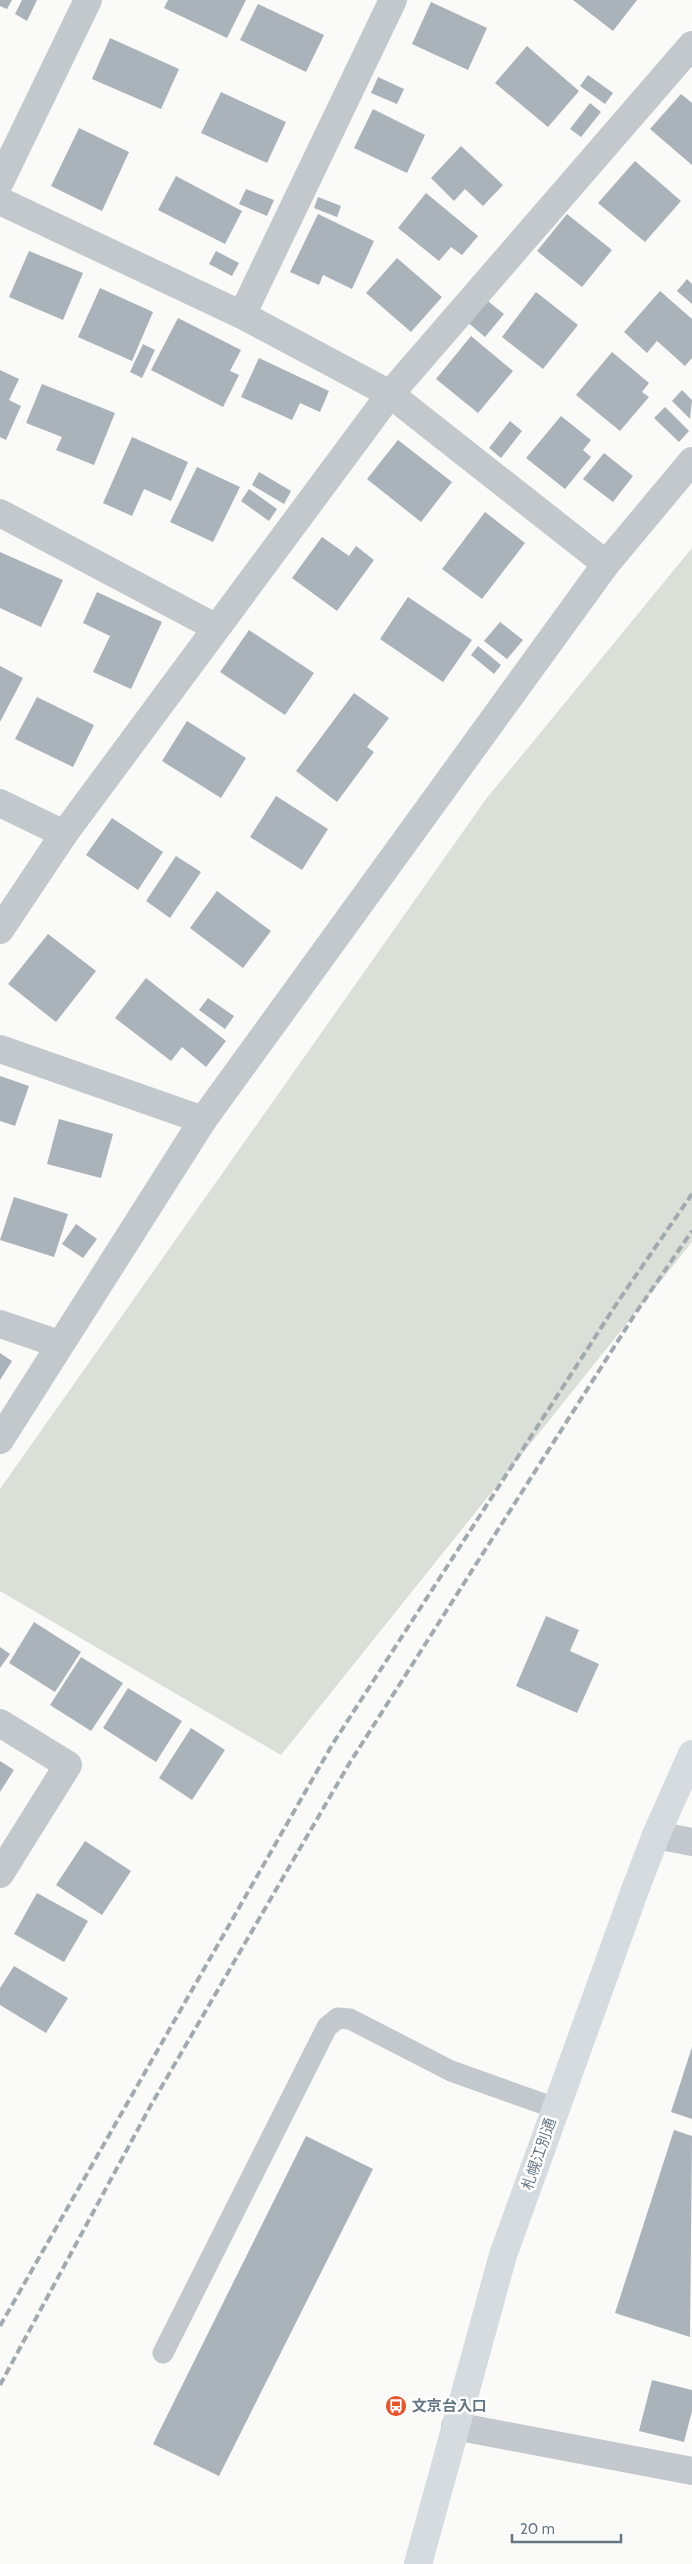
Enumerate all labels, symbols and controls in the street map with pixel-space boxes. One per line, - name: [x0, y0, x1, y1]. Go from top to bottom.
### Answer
- street label: 札幌江別通: [518, 2116, 560, 2192]
- bus stop icon: 文京台入口: [384, 2394, 408, 2418]
- place label: 文京台入口: [412, 2397, 487, 2415]
- scale bar: [512, 2512, 621, 2544]
- text: 20 m: [520, 2520, 555, 2538]

